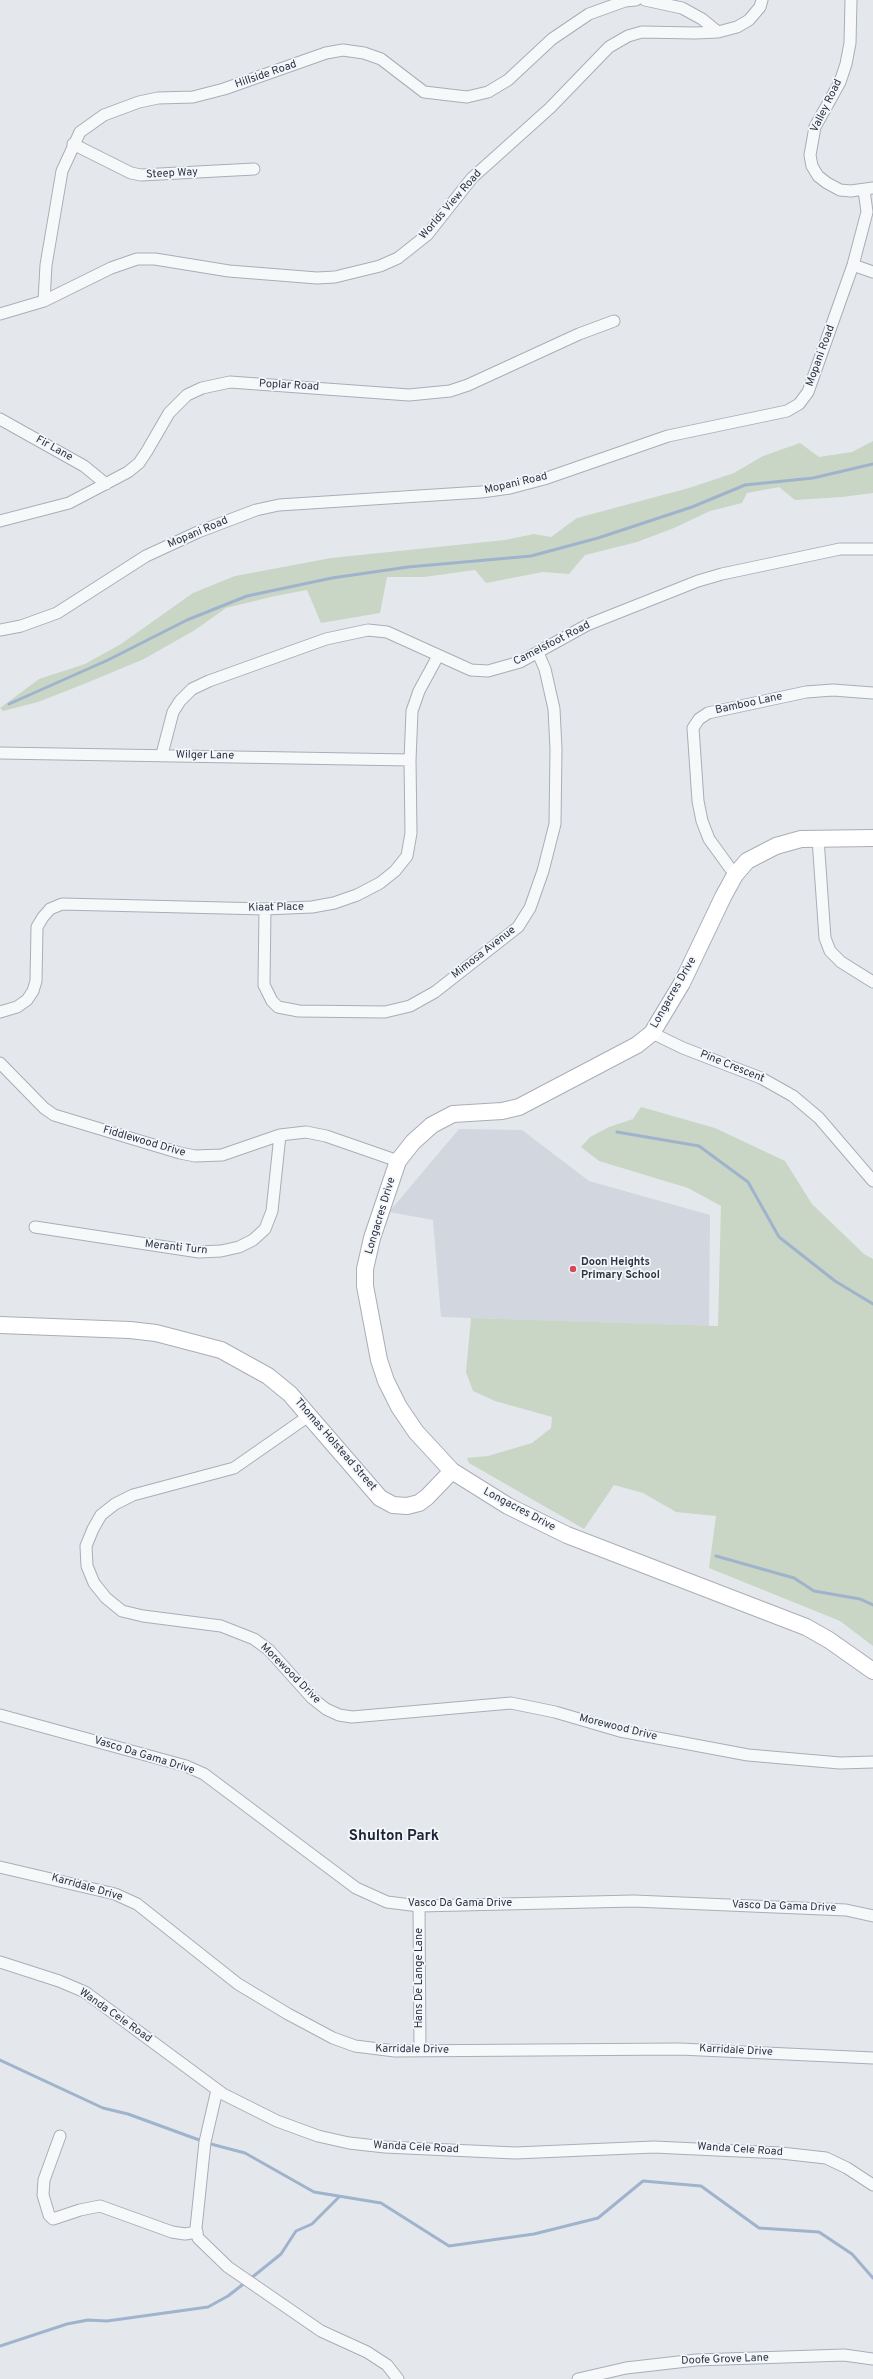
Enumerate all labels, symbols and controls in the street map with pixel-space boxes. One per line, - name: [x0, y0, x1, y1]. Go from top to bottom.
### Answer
- street label: Hillside Road: [233, 58, 299, 92]
- street label: Valley Road: [808, 77, 846, 135]
- street label: Steep Way: [146, 166, 198, 182]
- street label: Worlds View Road: [417, 168, 485, 242]
- street label: Mopani Road: [804, 324, 838, 388]
- street label: Poplar Road: [258, 378, 320, 394]
- street label: Fir Lane: [33, 433, 75, 465]
- street label: Mopani Road: [483, 470, 549, 498]
- street label: Mopani Road: [166, 514, 230, 552]
- street label: Camelsfoot Road: [511, 619, 593, 669]
- street label: Bamboo Lane: [714, 690, 784, 718]
- street label: Wilger Lane: [176, 749, 234, 763]
- street label: Kiaat Place: [248, 901, 304, 915]
- street label: Mimosa Avenue: [449, 924, 519, 982]
- street label: Longacres Drive: [648, 955, 700, 1031]
- street label: Pine Crescent: [698, 1048, 766, 1086]
- street label: Fiddlewood Drive: [101, 1124, 187, 1160]
- street label: Longacres Drive: [363, 1176, 399, 1256]
- street label: Meranti Turn: [144, 1238, 208, 1258]
- place label: Doon Heights Primary School: [581, 1256, 660, 1282]
- marker: Doon Heights Primary School: [568, 1264, 578, 1274]
- street label: Thomas Holstead Street: [291, 1396, 379, 1494]
- street label: Longacres Drive: [481, 1485, 557, 1535]
- street label: Morewood Drive: [257, 1641, 323, 1707]
- street label: Morewood Drive: [578, 1712, 658, 1744]
- street label: Vasco Da Gama Drive: [92, 1734, 196, 1778]
- district label: Shulton Park: [349, 1828, 439, 1846]
- street label: Karridale Drive: [50, 1872, 124, 1904]
- street label: Vasco Da Gama Drive: [408, 1897, 512, 1911]
- street label: Vasco Da Gama Drive: [732, 1899, 836, 1915]
- street label: Hans De Lange Lane: [413, 1928, 427, 2028]
- street label: Wanda Cele Road: [76, 1986, 154, 2046]
- street label: Karridale Drive: [699, 2042, 773, 2060]
- street label: Karridale Drive: [375, 2043, 449, 2057]
- street label: Wanda Cele Road: [373, 2139, 459, 2157]
- street label: Wanda Cele Road: [697, 2140, 783, 2160]
- street label: Doofe Grove Lane: [681, 2352, 769, 2368]

